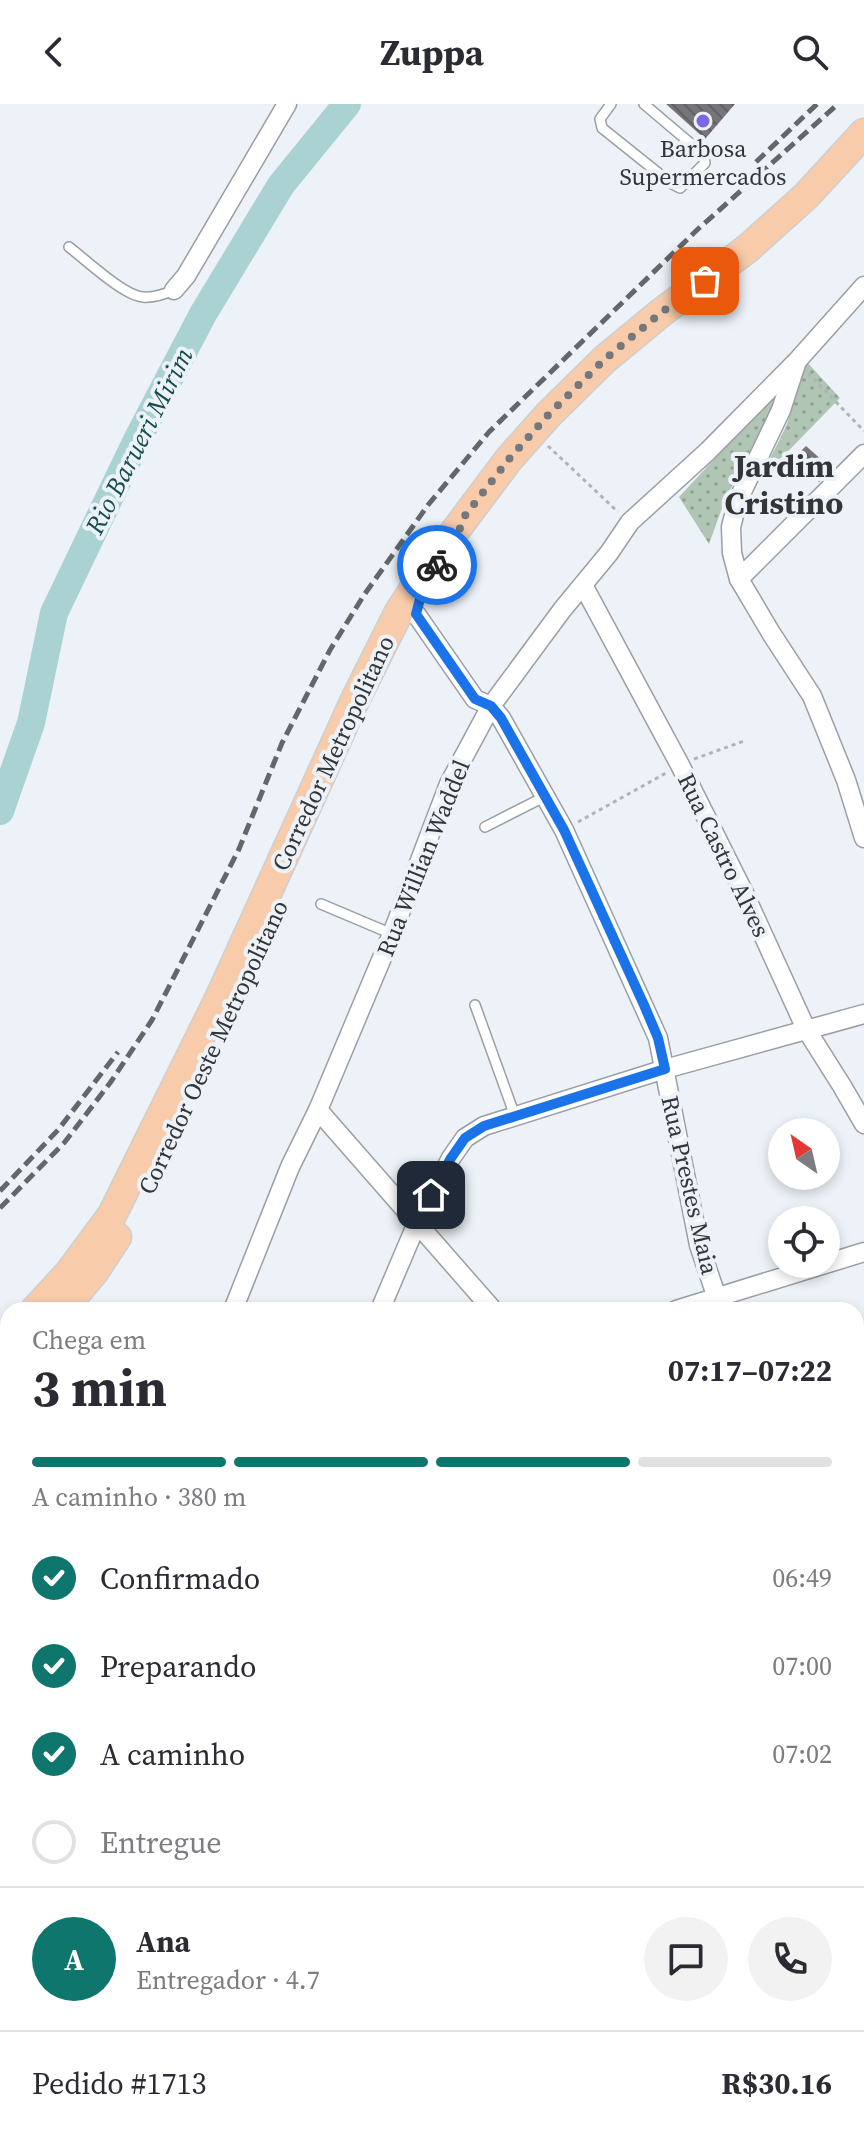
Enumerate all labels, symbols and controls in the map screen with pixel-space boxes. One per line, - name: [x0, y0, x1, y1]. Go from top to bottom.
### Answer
- text: Zuppa: [380, 28, 484, 77]
- icon: back: [32, 30, 76, 74]
- icon: search: [788, 30, 832, 74]
- marker: Barbosa Supermercados: [694, 112, 712, 130]
- place label: Barbosa Supermercados: [619, 132, 787, 193]
- pin: [671, 247, 739, 315]
- icon: bag: [683, 259, 727, 303]
- water label: Rio Barueri Mirim: [76, 342, 202, 541]
- district label: Jardim Cristino: [725, 444, 843, 525]
- courier: [397, 525, 477, 605]
- icon: bike: [415, 543, 459, 587]
- street label: Corredor Metropolitano: [264, 630, 402, 876]
- street label: Rua Willian Waddel: [369, 755, 477, 961]
- street label: Rua Castro Alves: [670, 768, 778, 942]
- street label: Corredor Oeste Metropolitano: [130, 894, 296, 1200]
- street label: Rua Prestes Maia: [653, 1092, 727, 1278]
- north arrow: [768, 1118, 840, 1190]
- map controls: [768, 1118, 840, 1278]
- pin: [397, 1161, 465, 1229]
- icon: home: [409, 1173, 453, 1217]
- button: locate: [768, 1206, 840, 1278]
- text: Chega em: [32, 1322, 146, 1358]
- text: 07:17–07:22: [668, 1350, 832, 1391]
- text: 3 min: [32, 1352, 167, 1423]
- text: A caminho · 380 m: [32, 1479, 246, 1515]
- icon: check: [32, 1556, 76, 1600]
- text: Confirmado: [100, 1558, 260, 1599]
- text: 06:49: [772, 1560, 832, 1596]
- icon: check: [32, 1644, 76, 1688]
- text: Preparando: [100, 1646, 257, 1687]
- text: 07:00: [772, 1648, 832, 1684]
- icon: check: [32, 1732, 76, 1776]
- text: A caminho: [100, 1734, 245, 1775]
- text: 07:02: [772, 1736, 832, 1772]
- text: Entregue: [100, 1822, 222, 1863]
- button: chat: [644, 1917, 728, 2001]
- button: phone: [748, 1917, 832, 2001]
- text: Ana: [136, 1921, 190, 1962]
- text: A: [64, 1939, 84, 1980]
- text: Entregador · 4.7: [136, 1962, 320, 1998]
- text: Pedido #1713: [32, 2063, 207, 2104]
- text: R$30.16: [721, 2063, 832, 2104]

